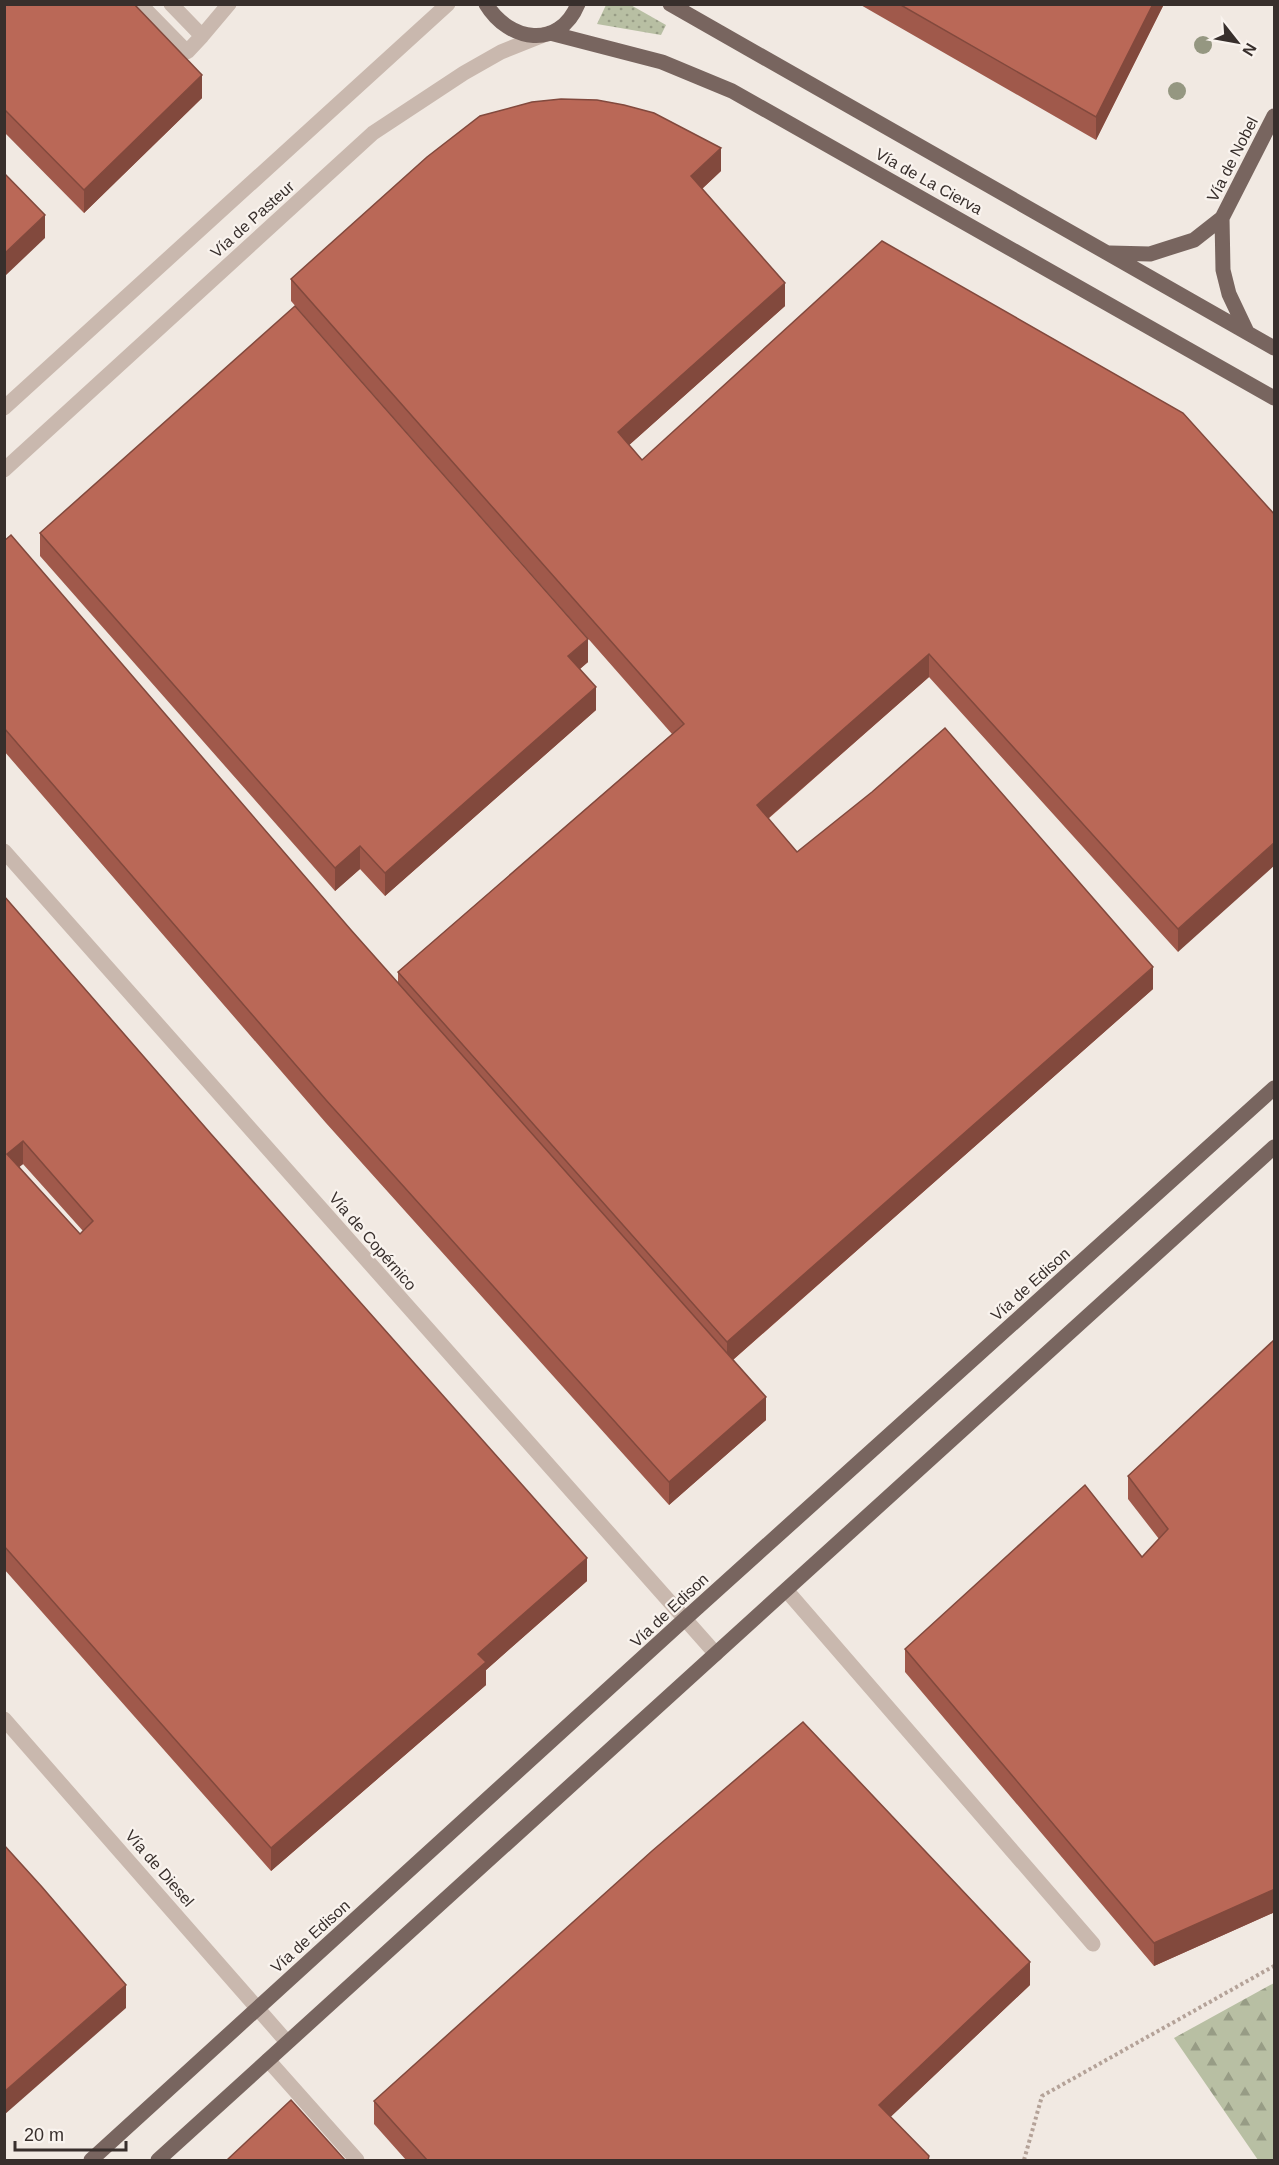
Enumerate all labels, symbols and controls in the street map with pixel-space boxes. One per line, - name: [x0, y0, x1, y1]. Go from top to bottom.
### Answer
- north arrow: [1207, 12, 1267, 72]
- text: N: [1239, 40, 1260, 59]
- street label: Vía de Nobel: [1204, 114, 1261, 204]
- street label: Vía de La Cierva: [873, 145, 985, 218]
- street label: Vía de Pasteur: [207, 177, 298, 261]
- street label: Vía de Copérnico: [326, 1189, 420, 1294]
- street label: Vía de Edison: [988, 1245, 1073, 1324]
- street label: Vía de Edison: [627, 1570, 712, 1651]
- street label: Vía de Diesel: [122, 1827, 197, 1910]
- street label: Vía de Edison: [268, 1897, 353, 1976]
- scale bar: [15, 2114, 126, 2152]
- text: 20 m: [24, 2125, 64, 2145]

